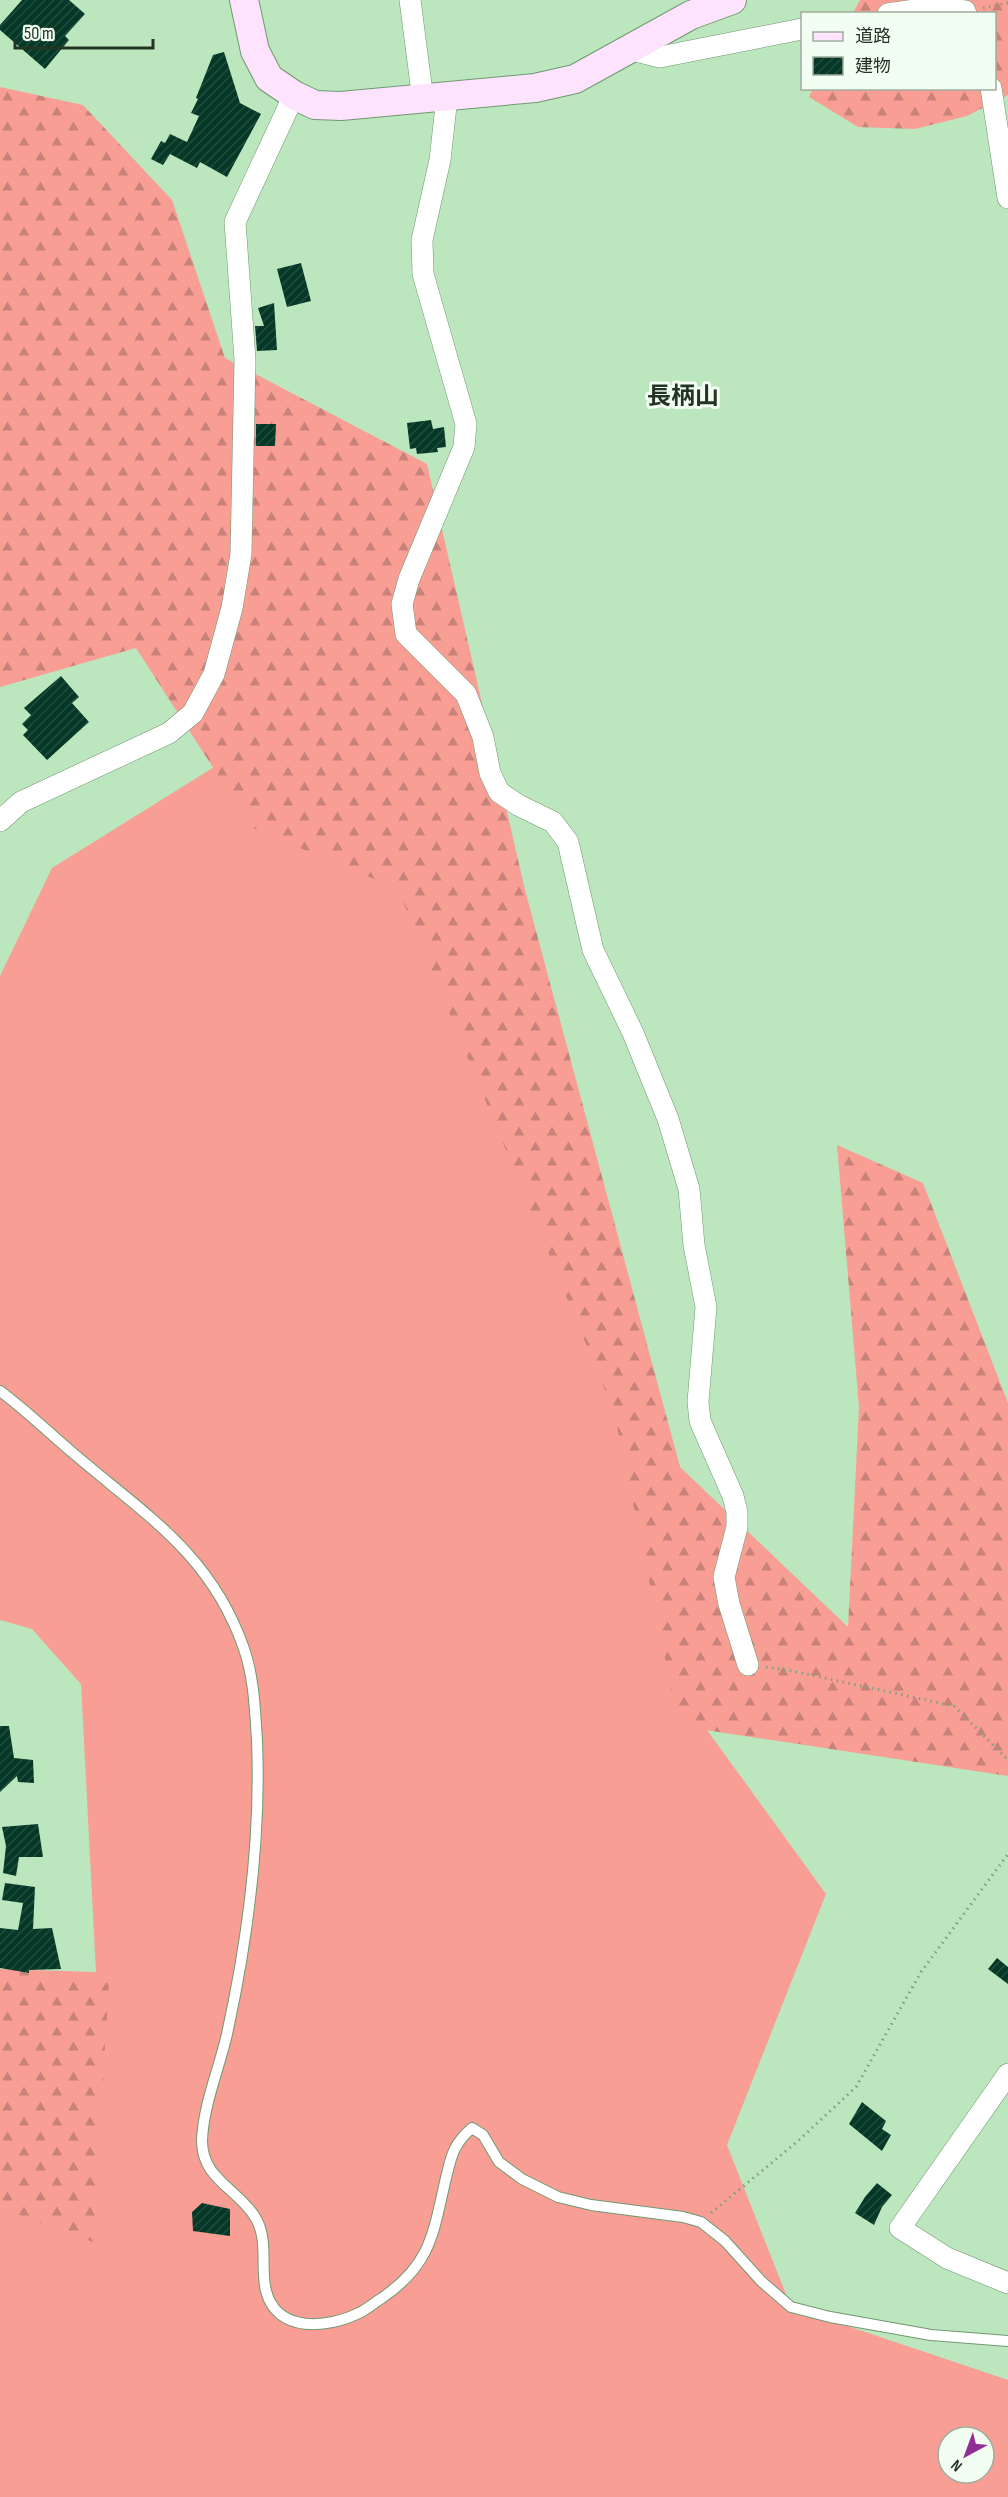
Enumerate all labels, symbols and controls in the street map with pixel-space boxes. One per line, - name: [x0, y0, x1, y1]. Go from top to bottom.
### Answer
- scale bar: [15, 12, 153, 50]
- legend: [801, 12, 996, 90]
- text: 50 m: [24, 23, 54, 44]
- text: 道路: [855, 26, 891, 47]
- text: 建物: [855, 56, 891, 77]
- district label: 長柄山: [647, 382, 719, 411]
- north arrow: [936, 2425, 996, 2485]
- text: N: [948, 2455, 967, 2475]

